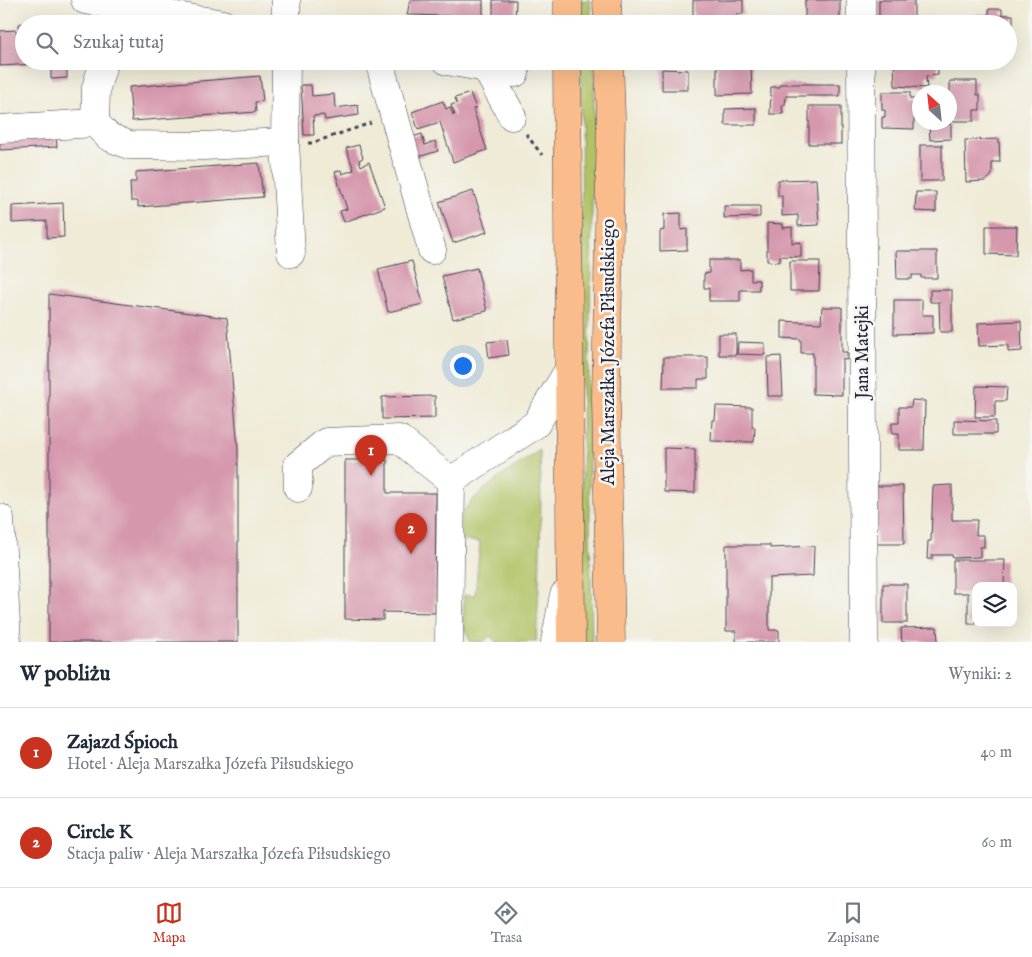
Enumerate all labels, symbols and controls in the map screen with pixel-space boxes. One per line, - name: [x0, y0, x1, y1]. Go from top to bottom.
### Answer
- search box: [15, 15, 1017, 70]
- icon: search: [33, 29, 61, 57]
- text: Szukaj tutaj: [73, 31, 164, 55]
- north arrow: [912, 85, 957, 130]
- street label: Aleja Marszałka Józefa Piłsudskiego: [598, 218, 621, 486]
- street label: Jana Matejki: [852, 305, 875, 401]
- your location: [450, 353, 476, 379]
- pin: 1: [355, 435, 387, 476]
- pin: 2: [395, 513, 427, 554]
- map controls: [972, 582, 1017, 627]
- button: layers: [972, 582, 1017, 627]
- text: W pobliżu: [20, 661, 110, 688]
- text: Wyniki: 2: [948, 665, 1012, 685]
- text: Zajazd Śpioch: [67, 731, 178, 755]
- text: 1: [33, 743, 39, 763]
- text: 40 m: [980, 743, 1012, 763]
- text: Hotel · Aleja Marszałka Józefa Piłsudskiego: [67, 755, 354, 775]
- text: Circle K: [67, 821, 132, 845]
- text: 2: [32, 833, 40, 853]
- text: 60 m: [982, 833, 1012, 853]
- text: Stacja paliw · Aleja Marszałka Józefa Piłsudskiego: [67, 845, 391, 865]
- tab: Mapa: [153, 899, 185, 947]
- tab: Trasa: [491, 899, 522, 947]
- tab: Zapisane: [827, 899, 879, 947]

